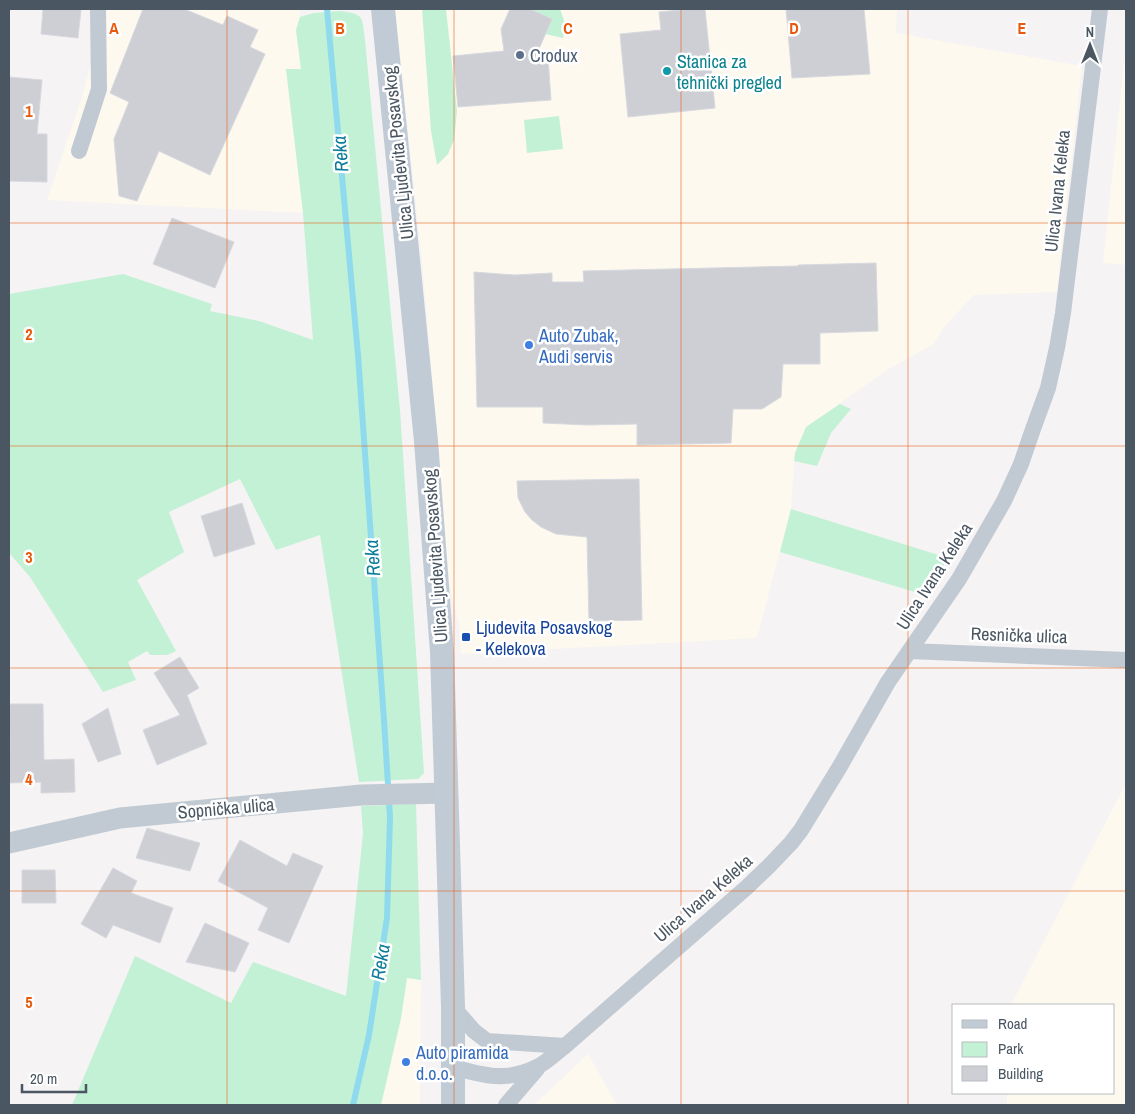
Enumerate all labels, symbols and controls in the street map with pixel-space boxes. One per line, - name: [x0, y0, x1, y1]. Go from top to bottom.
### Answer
- text: A: [109, 17, 119, 39]
- text: B: [335, 17, 345, 39]
- text: C: [563, 17, 573, 39]
- text: D: [789, 17, 799, 39]
- text: E: [1018, 17, 1027, 39]
- north arrow: [1065, 20, 1115, 70]
- text: N: [1086, 23, 1094, 41]
- place label: Crodux: [530, 43, 578, 68]
- marker: Crodux: [514, 49, 526, 61]
- place label: Stanica za tehnički pregled: [677, 49, 782, 95]
- street label: Ulica Ljudevita Posavskog: [376, 64, 420, 241]
- marker: Stanica za tehnički pregled: [661, 65, 673, 77]
- text: 1: [25, 100, 33, 122]
- street label: Ulica Ivana Keleka: [1038, 128, 1076, 254]
- water label: Reka: [325, 134, 355, 173]
- text: 2: [25, 323, 33, 345]
- place label: Auto Zubak, Audi servis: [538, 323, 619, 369]
- marker: Auto Zubak, Audi servis: [523, 339, 535, 351]
- street label: Ulica Ljudevita Posavskog: [416, 468, 454, 644]
- street label: Ulica Ivana Keleka: [890, 518, 978, 634]
- water label: Reka: [358, 539, 386, 577]
- text: 3: [25, 546, 33, 568]
- place label: Ljudevita Posavskog - Kelekova: [476, 615, 613, 661]
- street label: Resnička ulica: [970, 621, 1068, 649]
- marker: Ljudevita Posavskog - Kelekova: [460, 631, 472, 643]
- text: 4: [25, 768, 33, 790]
- street label: Sopnička ulica: [177, 791, 275, 825]
- street label: Ulica Ivana Keleka: [648, 848, 758, 948]
- water label: Reka: [364, 942, 396, 982]
- text: 5: [25, 991, 33, 1013]
- legend: [952, 1004, 1115, 1094]
- text: Road: [998, 1013, 1027, 1034]
- text: Park: [998, 1038, 1024, 1059]
- place label: Auto piramida d.o.o.: [415, 1040, 509, 1086]
- marker: Auto piramida d.o.o.: [400, 1056, 412, 1068]
- scale bar: [22, 1062, 86, 1094]
- text: Building: [998, 1063, 1043, 1084]
- text: 20 m: [30, 1068, 57, 1089]

